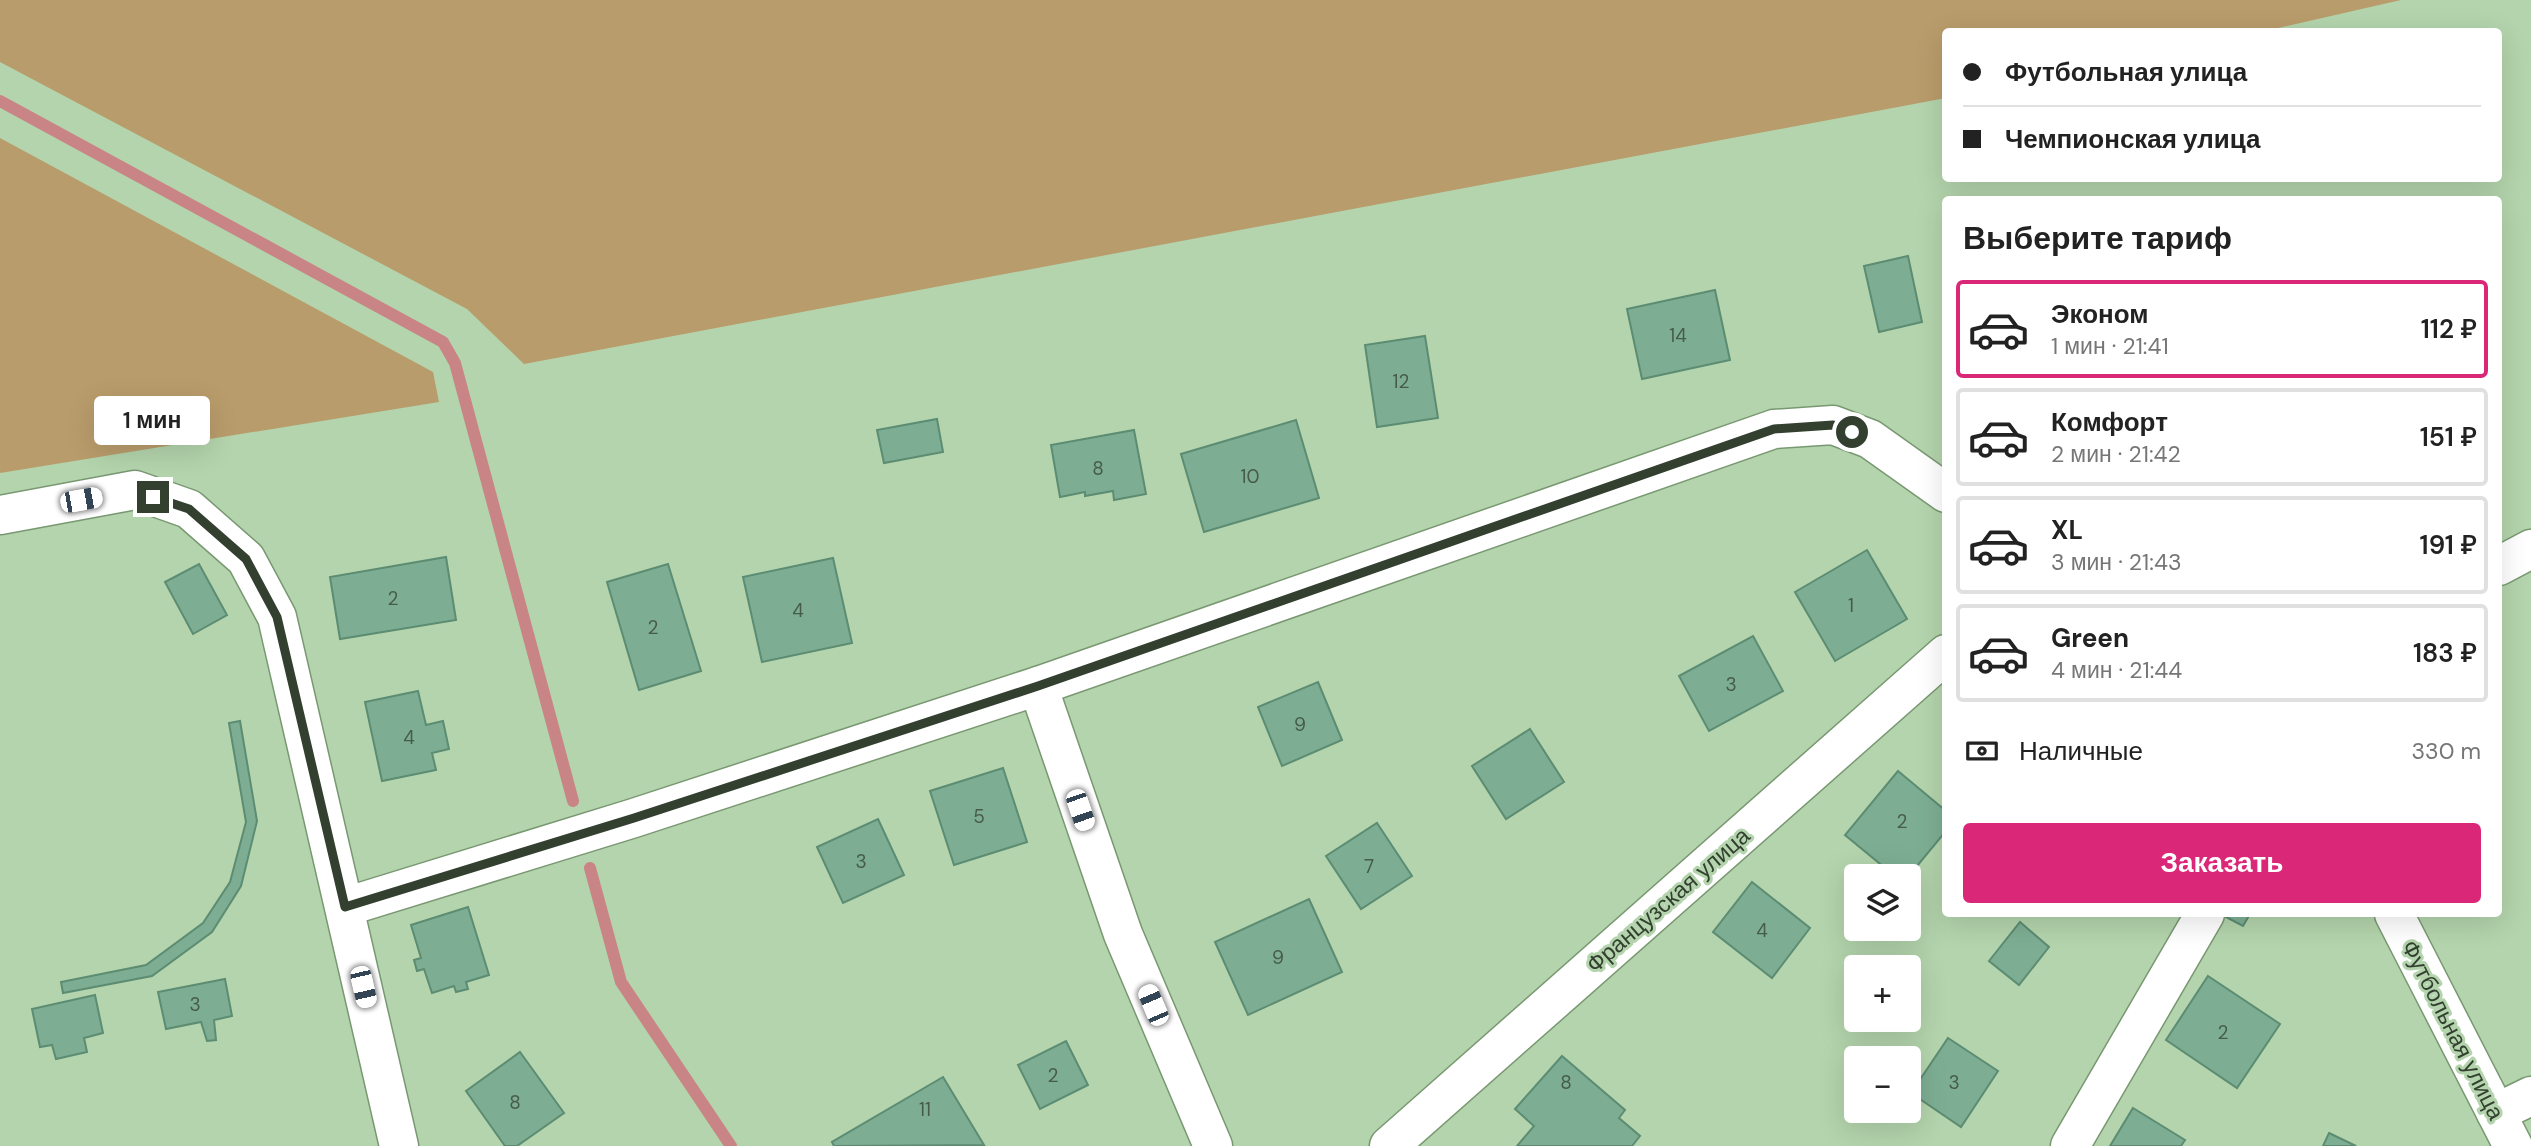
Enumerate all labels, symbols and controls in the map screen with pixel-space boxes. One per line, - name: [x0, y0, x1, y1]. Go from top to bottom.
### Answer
- text: Футбольная улица: [2005, 55, 2247, 89]
- text: Чемпионская улица: [2005, 122, 2260, 156]
- text: Выберите тариф: [1963, 217, 2232, 259]
- text: Эконом: [2051, 297, 2149, 331]
- icon: car: [1967, 298, 2030, 361]
- text: 112 ₽: [2421, 312, 2477, 346]
- house number: 14: [1669, 323, 1687, 348]
- text: 1 мин · 21:41: [2051, 331, 2169, 361]
- house number: 12: [1393, 369, 1409, 394]
- callout: 1 мин: [95, 396, 211, 444]
- text: 1 мин: [123, 405, 181, 435]
- text: Комфорт: [2051, 405, 2168, 439]
- icon: car: [1967, 406, 2030, 469]
- route start: [1836, 416, 1868, 448]
- text: 151 ₽: [2420, 420, 2477, 454]
- text: 2 мин · 21:42: [2051, 439, 2181, 469]
- house number: 8: [1092, 456, 1104, 481]
- house number: 10: [1241, 464, 1259, 489]
- route end: [137, 481, 169, 513]
- car: [59, 486, 104, 514]
- text: XL: [2051, 513, 2083, 547]
- icon: car: [1967, 514, 2030, 577]
- text: 191 ₽: [2420, 528, 2477, 562]
- text: 3 мин · 21:43: [2051, 547, 2182, 577]
- house number: 2: [388, 586, 399, 611]
- house number: 1: [1848, 593, 1854, 618]
- house number: 4: [792, 598, 804, 623]
- house number: 2: [648, 615, 659, 640]
- text: Green: [2051, 621, 2129, 655]
- icon: car: [1967, 622, 2030, 685]
- text: 183 ₽: [2413, 636, 2477, 670]
- text: 4 мин · 21:44: [2051, 655, 2182, 685]
- house number: 3: [1725, 672, 1737, 697]
- house number: 9: [1294, 712, 1306, 737]
- house number: 4: [403, 725, 415, 750]
- icon: cash: [1963, 732, 2001, 770]
- text: Наличные: [2019, 734, 2143, 768]
- text: 330 m: [2411, 736, 2481, 766]
- car: [1064, 787, 1097, 833]
- house number: 5: [973, 804, 985, 829]
- house number: 2: [1897, 809, 1908, 834]
- street label: Французская улица: [1580, 821, 1756, 979]
- button: Заказать: [1963, 823, 2481, 903]
- house number: 3: [855, 849, 867, 874]
- house number: 7: [1364, 854, 1374, 879]
- map controls: [1844, 864, 1921, 1123]
- button: layers: [1844, 864, 1921, 941]
- house number: 4: [1756, 918, 1768, 943]
- street label: Футбольная улица: [2395, 935, 2511, 1125]
- house number: 9: [1272, 945, 1284, 970]
- button: +: [1844, 955, 1921, 1032]
- car: [349, 964, 378, 1010]
- car: [1136, 982, 1171, 1028]
- house number: 3: [189, 992, 201, 1017]
- house number: 2: [2218, 1020, 2229, 1045]
- button: −: [1844, 1046, 1921, 1123]
- house number: 2: [1048, 1063, 1059, 1088]
- house number: 8: [1560, 1070, 1572, 1095]
- house number: 3: [1948, 1070, 1960, 1095]
- house number: 8: [509, 1090, 521, 1115]
- house number: 11: [919, 1097, 931, 1122]

